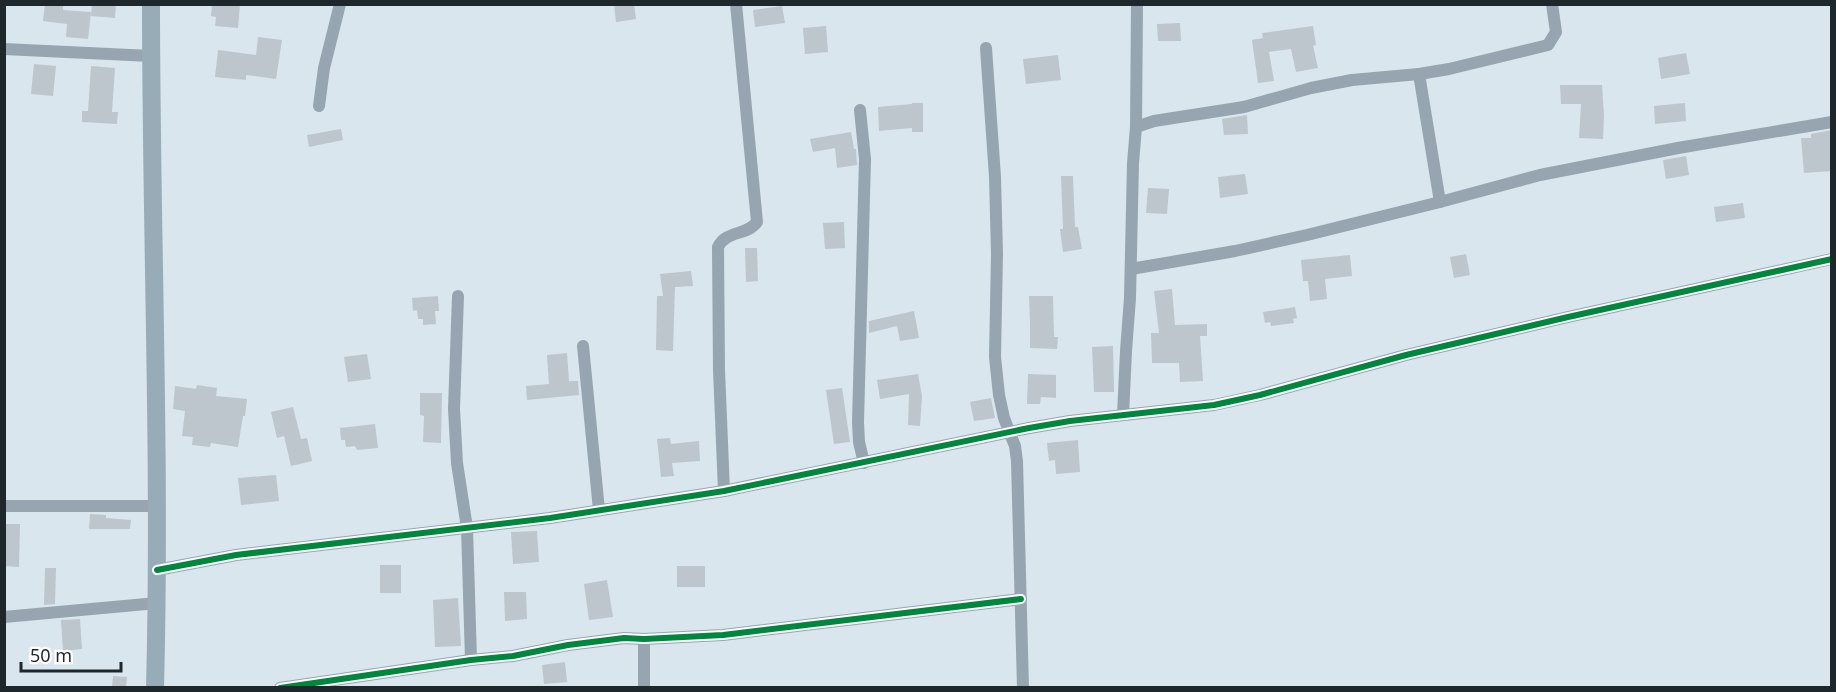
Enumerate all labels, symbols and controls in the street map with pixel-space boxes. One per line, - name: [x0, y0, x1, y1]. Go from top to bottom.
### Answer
- scale bar: [21, 635, 122, 673]
- text: 50 m: [30, 643, 72, 667]

